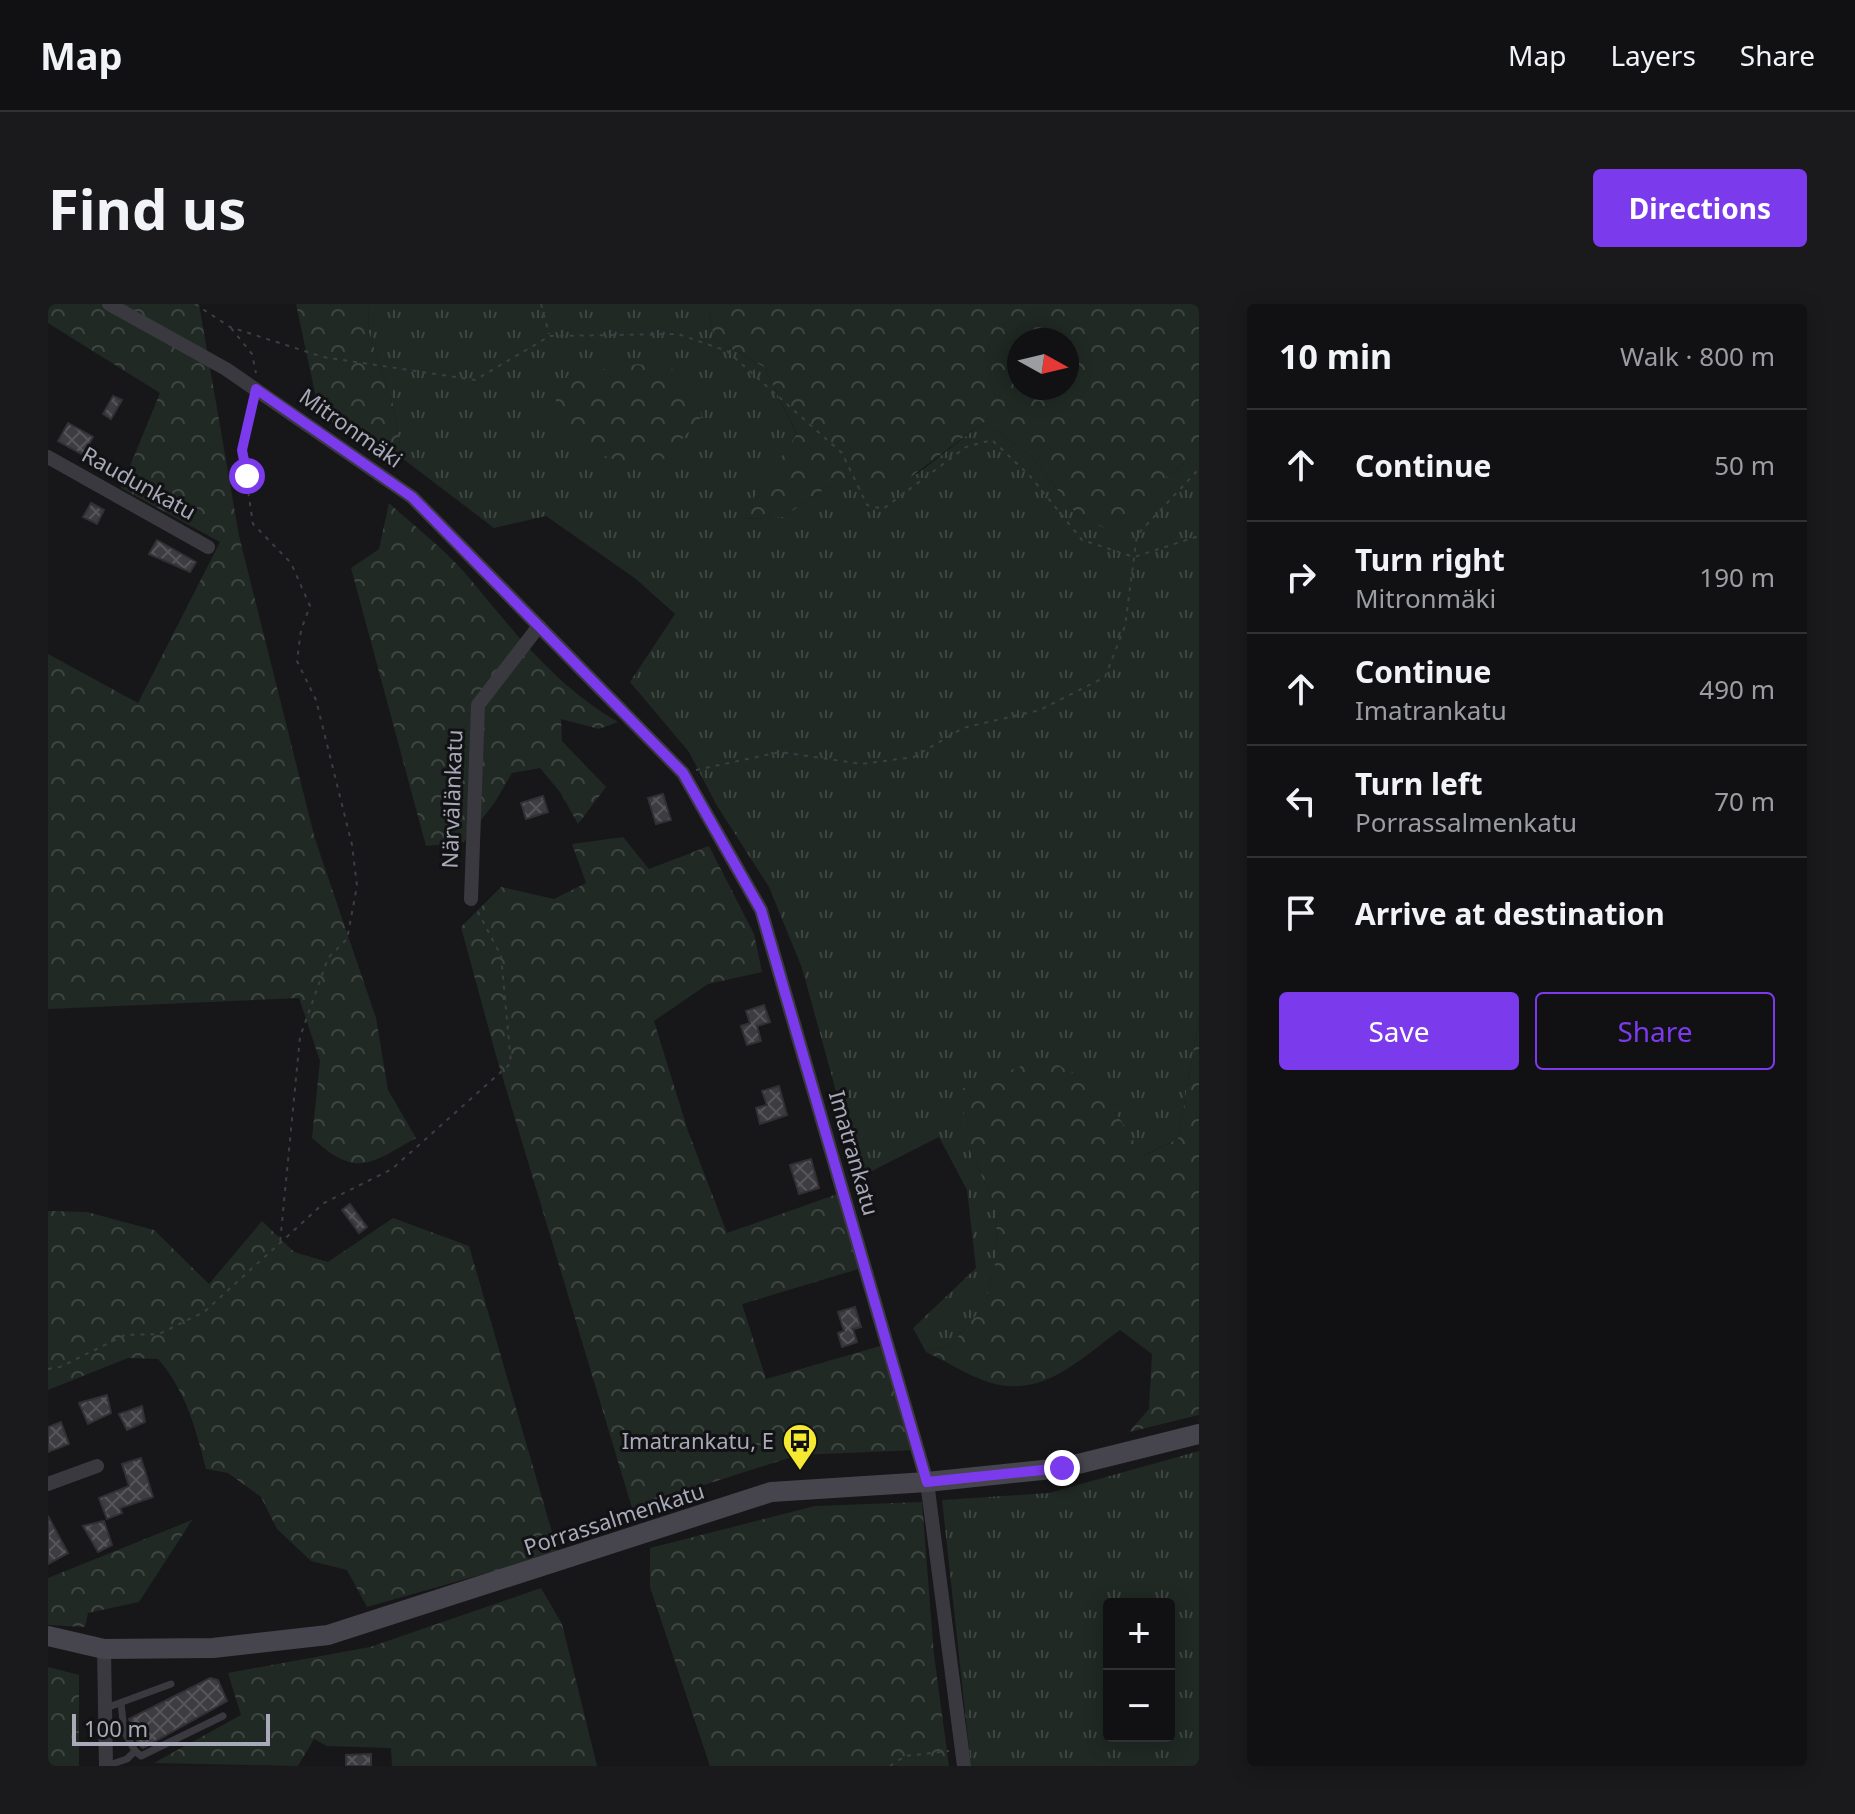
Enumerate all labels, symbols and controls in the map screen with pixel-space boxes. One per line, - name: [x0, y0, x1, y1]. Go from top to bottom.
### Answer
- text: Map: [40, 29, 123, 81]
- text: Map: [1508, 36, 1566, 74]
- text: Layers: [1610, 36, 1696, 74]
- text: Share: [1740, 36, 1815, 74]
- button: Directions: [1593, 169, 1807, 247]
- text: Find us: [48, 170, 246, 246]
- north arrow: [1007, 328, 1079, 400]
- text: 10 min: [1279, 333, 1392, 379]
- text: Walk · 800 m: [1620, 338, 1775, 374]
- street label: Mitronmäki: [294, 381, 409, 474]
- street label: Raudunkatu: [77, 438, 202, 526]
- icon: ahead: [1279, 443, 1323, 487]
- text: Continue: [1355, 445, 1491, 486]
- text: 50 m: [1714, 447, 1775, 483]
- route start: [229, 458, 265, 494]
- text: Turn right: [1355, 539, 1505, 580]
- icon: right: [1279, 555, 1323, 599]
- text: 190 m: [1699, 559, 1775, 595]
- text: Mitronmäki: [1355, 580, 1496, 616]
- text: Continue: [1355, 651, 1491, 692]
- icon: ahead: [1279, 667, 1323, 711]
- text: 490 m: [1699, 671, 1775, 707]
- text: Imatrankatu: [1355, 692, 1507, 728]
- street label: Närvälänkatu: [434, 729, 468, 869]
- text: Turn left: [1355, 763, 1483, 804]
- icon: left: [1279, 779, 1323, 823]
- text: 70 m: [1714, 783, 1775, 819]
- text: Porrassalmenkatu: [1355, 804, 1577, 840]
- icon: arrive: [1279, 891, 1323, 935]
- text: Arrive at destination: [1355, 893, 1665, 934]
- button: Save: [1279, 992, 1519, 1070]
- button: Share: [1535, 992, 1775, 1070]
- street label: Imatrankatu: [823, 1087, 887, 1219]
- bus stop icon: Imatrankatu, E: [781, 1422, 819, 1472]
- place label: Imatrankatu, E: [622, 1425, 774, 1455]
- route end: [1044, 1450, 1080, 1486]
- street label: Porrassalmenkatu: [520, 1475, 708, 1561]
- map controls: [1103, 1598, 1175, 1742]
- button: +: [1103, 1598, 1175, 1670]
- button: −: [1103, 1670, 1175, 1742]
- scale bar: [72, 1710, 270, 1746]
- text: 100 m: [84, 1713, 148, 1743]

